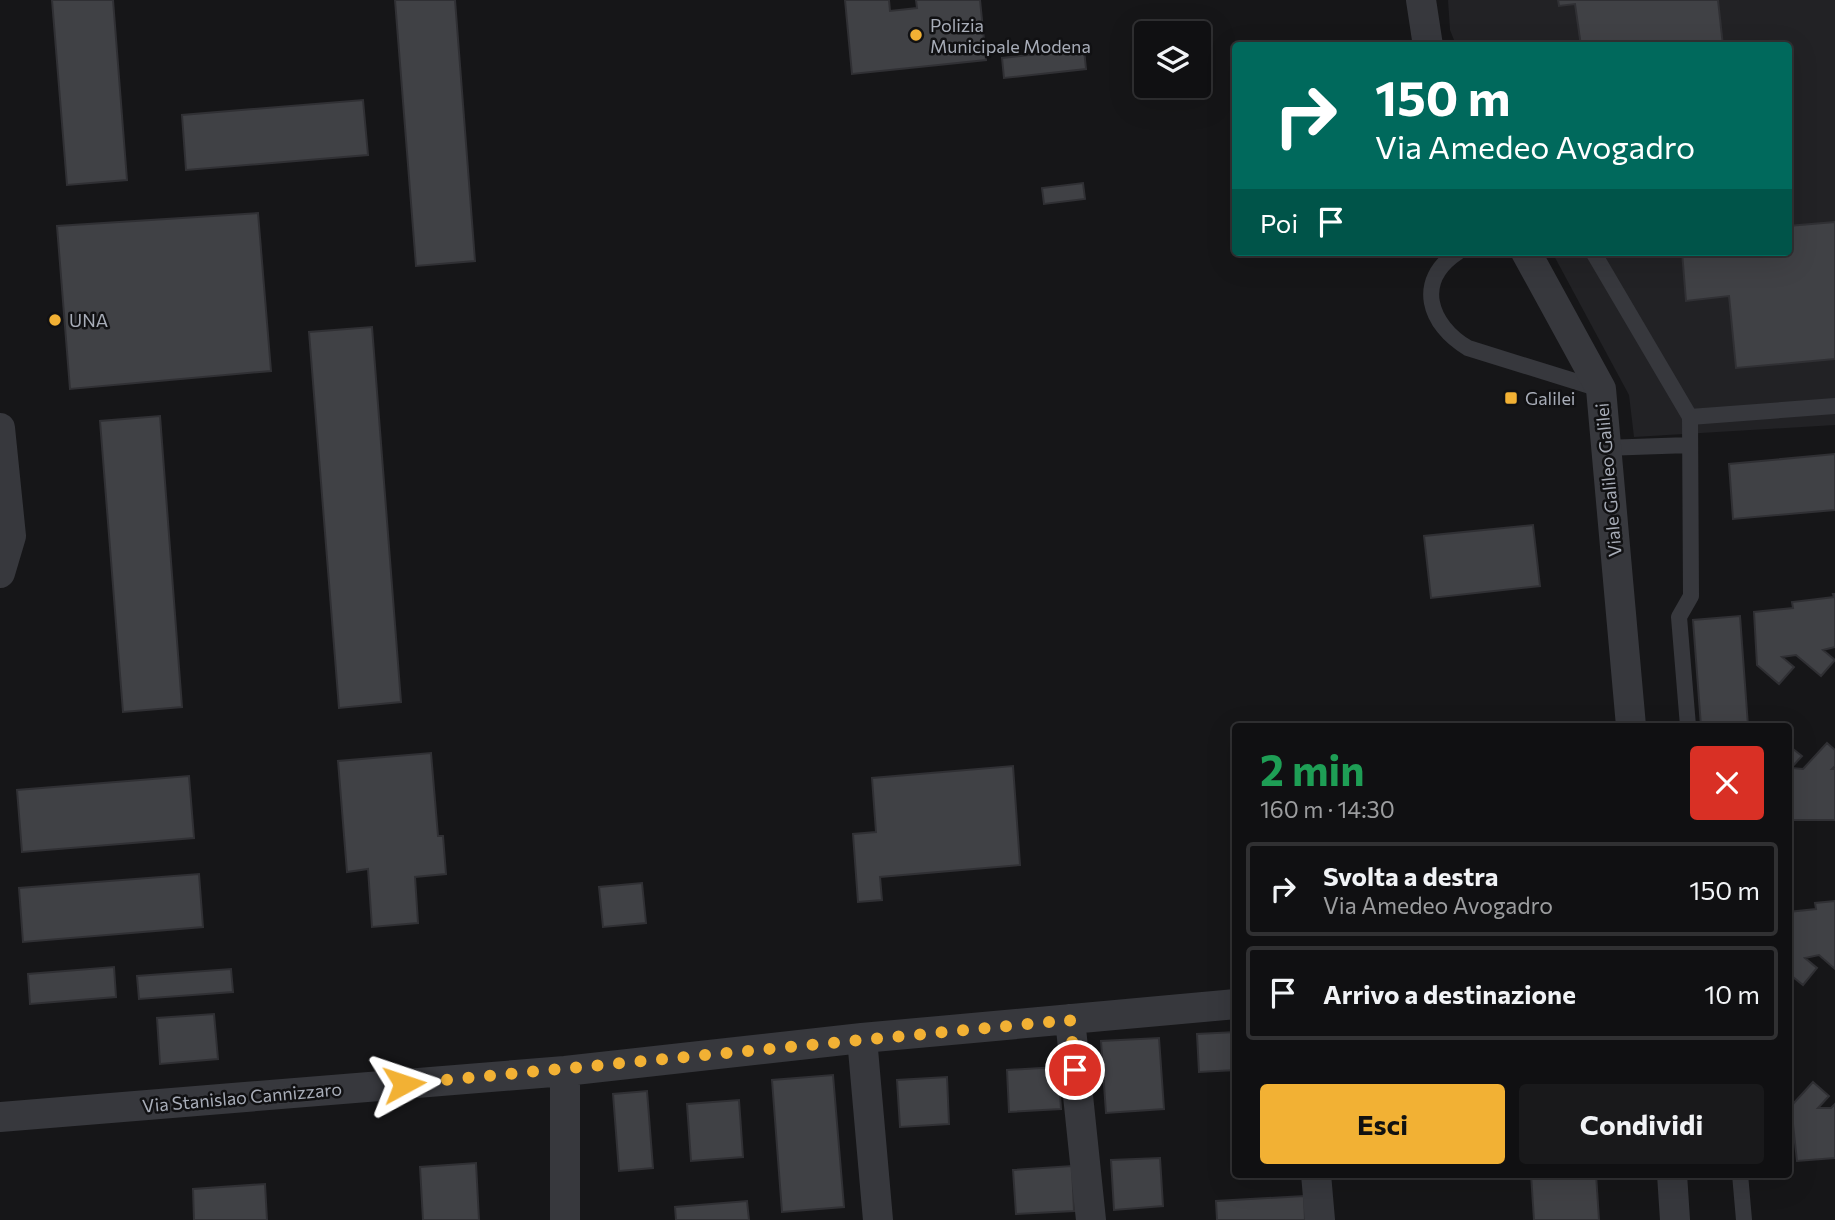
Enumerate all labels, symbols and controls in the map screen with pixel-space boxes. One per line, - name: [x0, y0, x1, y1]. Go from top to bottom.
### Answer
- place label: Polizia Municipale Modena: [930, 14, 1091, 57]
- map controls: [1134, 21, 1211, 98]
- button: layers: [1134, 21, 1211, 98]
- marker: Polizia Municipale Modena: [908, 27, 924, 43]
- text: 150 m: [1375, 66, 1510, 126]
- icon: right: [1260, 70, 1351, 161]
- text: Via Amedeo Avogadro: [1375, 126, 1695, 166]
- icon: arrive: [1312, 203, 1350, 241]
- text: Poi: [1260, 207, 1298, 238]
- place label: UNA: [69, 309, 108, 331]
- marker: UNA: [47, 312, 63, 328]
- place label: Galilei: [1525, 387, 1576, 409]
- marker: Galilei: [1503, 390, 1519, 406]
- street label: Viale Galileo Galilei: [1590, 402, 1626, 558]
- text: 2 min: [1260, 743, 1365, 795]
- button: close: [1690, 746, 1764, 820]
- text: 160 m · 14:30: [1260, 795, 1395, 823]
- text: Svolta a destra: [1323, 860, 1498, 891]
- icon: right: [1264, 870, 1302, 908]
- text: 150 m: [1689, 874, 1760, 905]
- text: Via Amedeo Avogadro: [1323, 891, 1553, 919]
- icon: arrive: [1264, 974, 1302, 1012]
- text: Arrivo a destinazione: [1323, 978, 1576, 1009]
- text: 10 m: [1704, 978, 1760, 1009]
- pin: [1045, 1040, 1105, 1100]
- position arrow: [367, 1047, 441, 1121]
- icon: arrive: [1056, 1051, 1094, 1089]
- street label: Via Stanislao Cannizzaro: [141, 1077, 343, 1117]
- button: Esci: [1260, 1084, 1505, 1164]
- button: Condividi: [1519, 1084, 1764, 1164]

